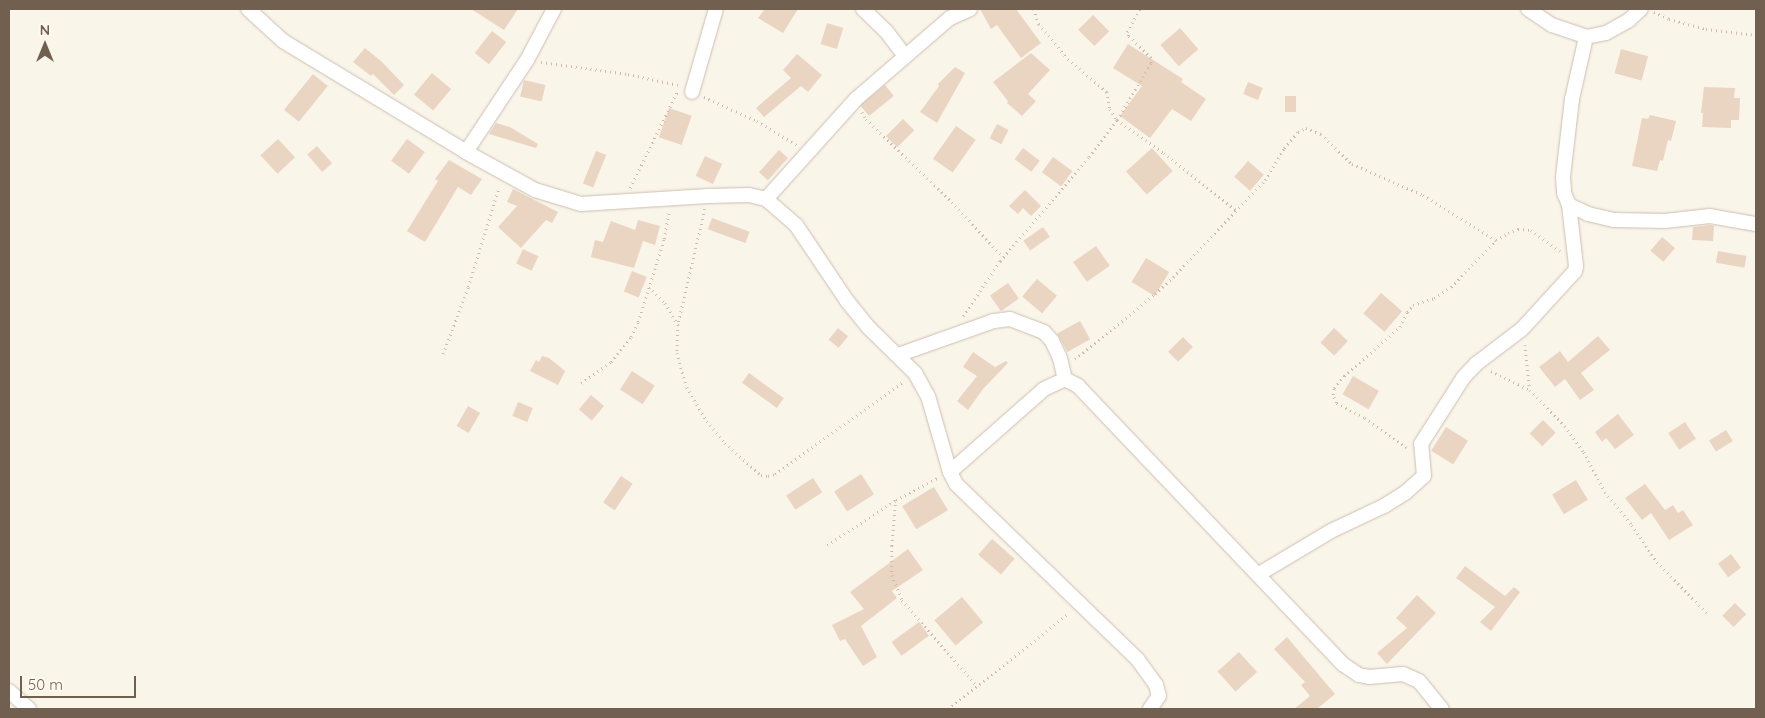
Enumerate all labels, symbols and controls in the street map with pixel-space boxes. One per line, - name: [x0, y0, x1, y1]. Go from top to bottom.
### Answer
- north arrow: [20, 20, 70, 70]
- text: N: [40, 21, 50, 39]
- scale bar: [22, 666, 139, 698]
- text: 50 m: [28, 675, 63, 694]

